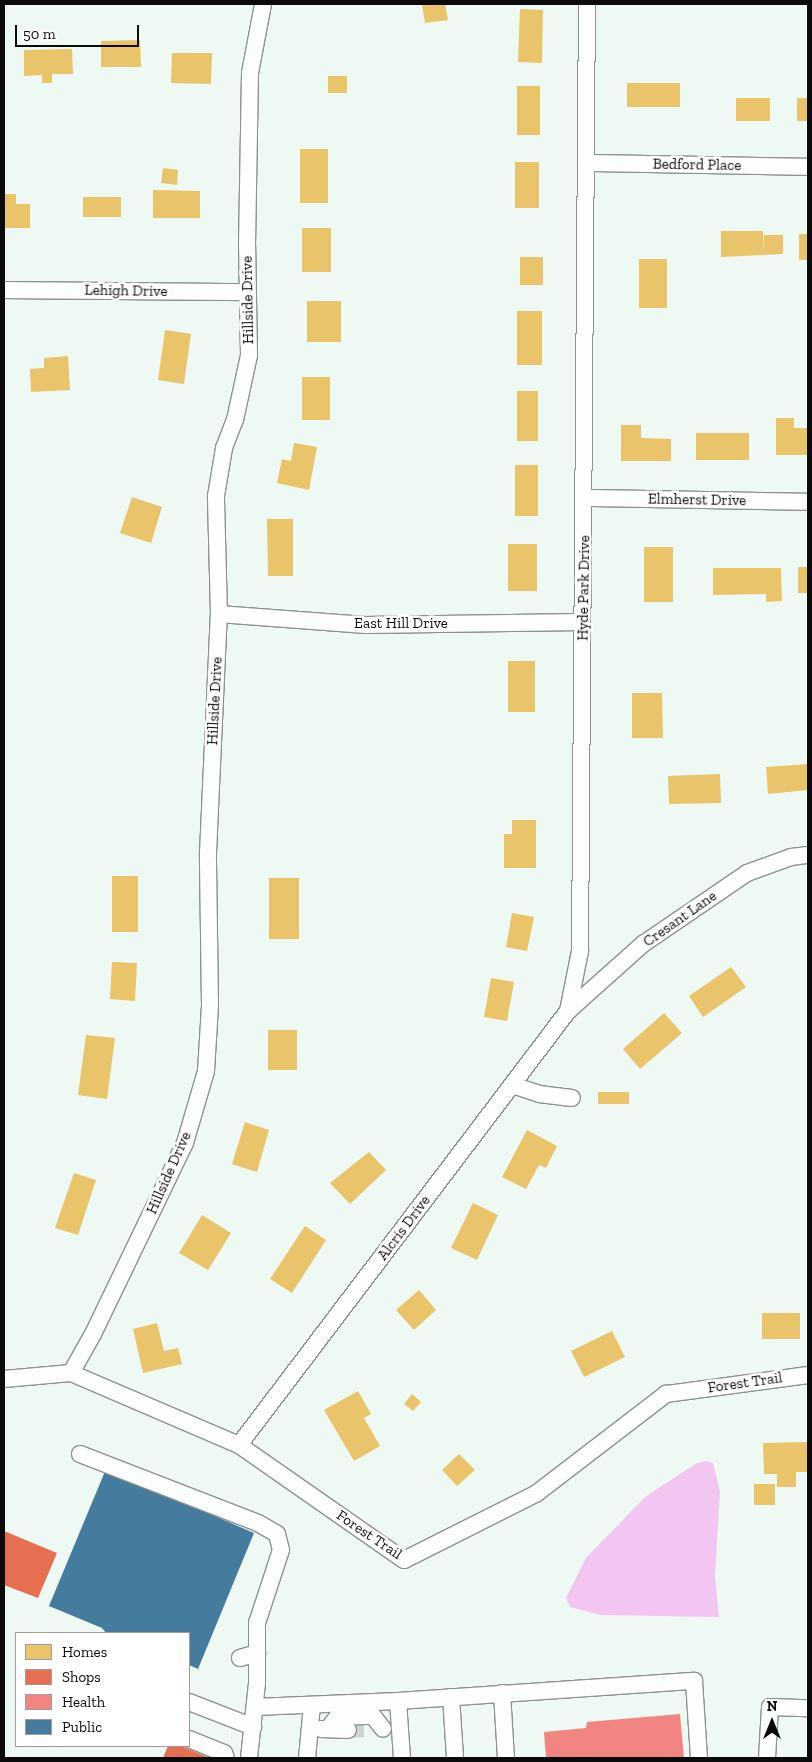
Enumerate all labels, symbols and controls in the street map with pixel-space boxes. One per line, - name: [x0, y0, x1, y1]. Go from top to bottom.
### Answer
- scale bar: [18, 15, 141, 47]
- text: 50 m: [23, 25, 56, 43]
- street label: Bedford Place: [653, 155, 741, 175]
- street label: Hillside Drive: [238, 256, 258, 344]
- street label: Lehigh Drive: [84, 281, 168, 301]
- street label: Elmherst Drive: [648, 490, 746, 510]
- street label: Hyde Park Drive: [574, 535, 594, 641]
- street label: East Hill Drive: [354, 615, 448, 633]
- street label: Hillside Drive: [204, 656, 226, 746]
- street label: Cresant Lane: [640, 887, 720, 951]
- street label: Hillside Drive: [143, 1129, 195, 1217]
- street label: Alcris Drive: [374, 1192, 434, 1264]
- street label: Forest Trail: [706, 1369, 784, 1397]
- street label: Forest Trail: [333, 1506, 405, 1564]
- legend: [15, 1632, 190, 1747]
- text: Homes: [62, 1643, 107, 1661]
- text: Shops: [62, 1668, 101, 1686]
- text: Health: [62, 1693, 105, 1711]
- north arrow: [747, 1697, 797, 1747]
- text: N: [767, 1698, 777, 1715]
- text: Public: [62, 1718, 102, 1736]

